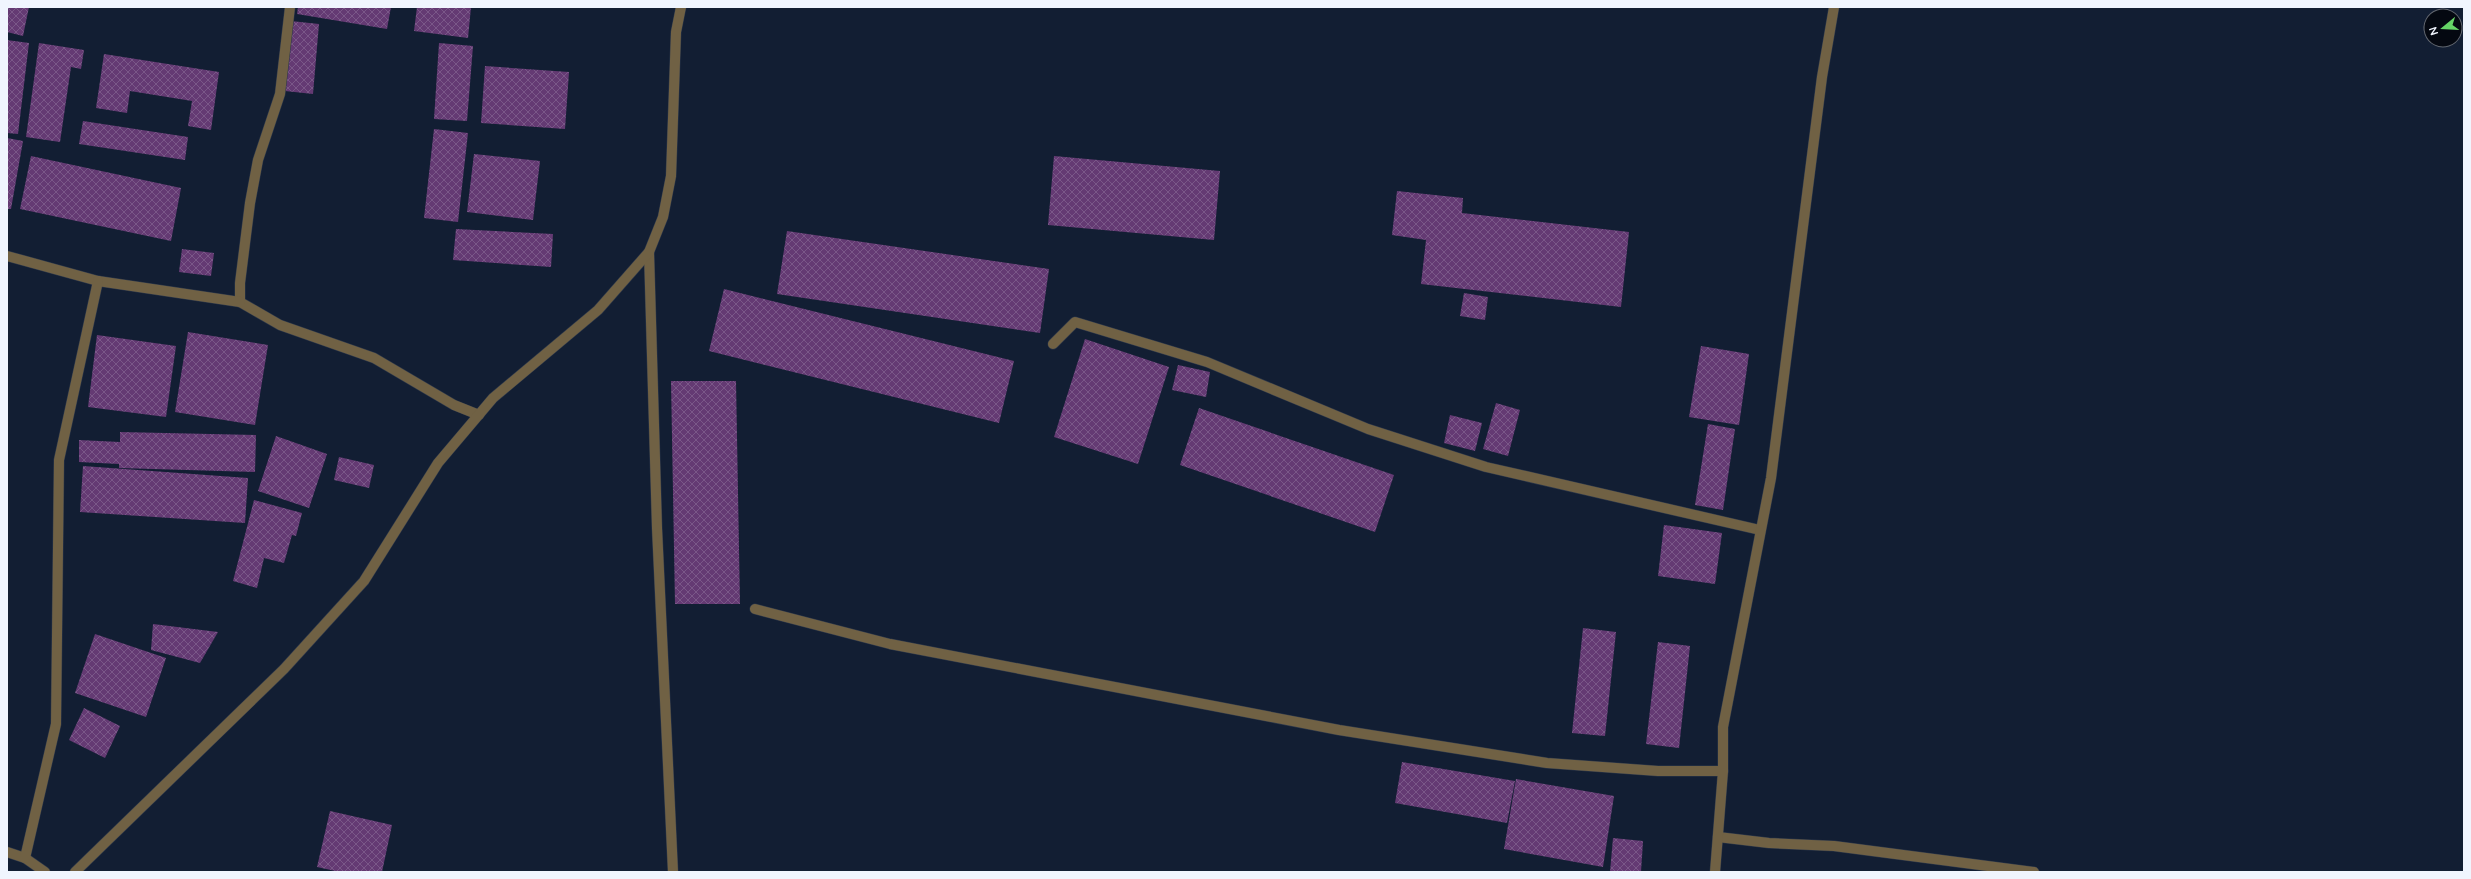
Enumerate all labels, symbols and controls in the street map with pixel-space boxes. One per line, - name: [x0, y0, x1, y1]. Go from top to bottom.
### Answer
- north arrow: [2423, 8, 2463, 48]
- text: N: [2426, 25, 2441, 37]

